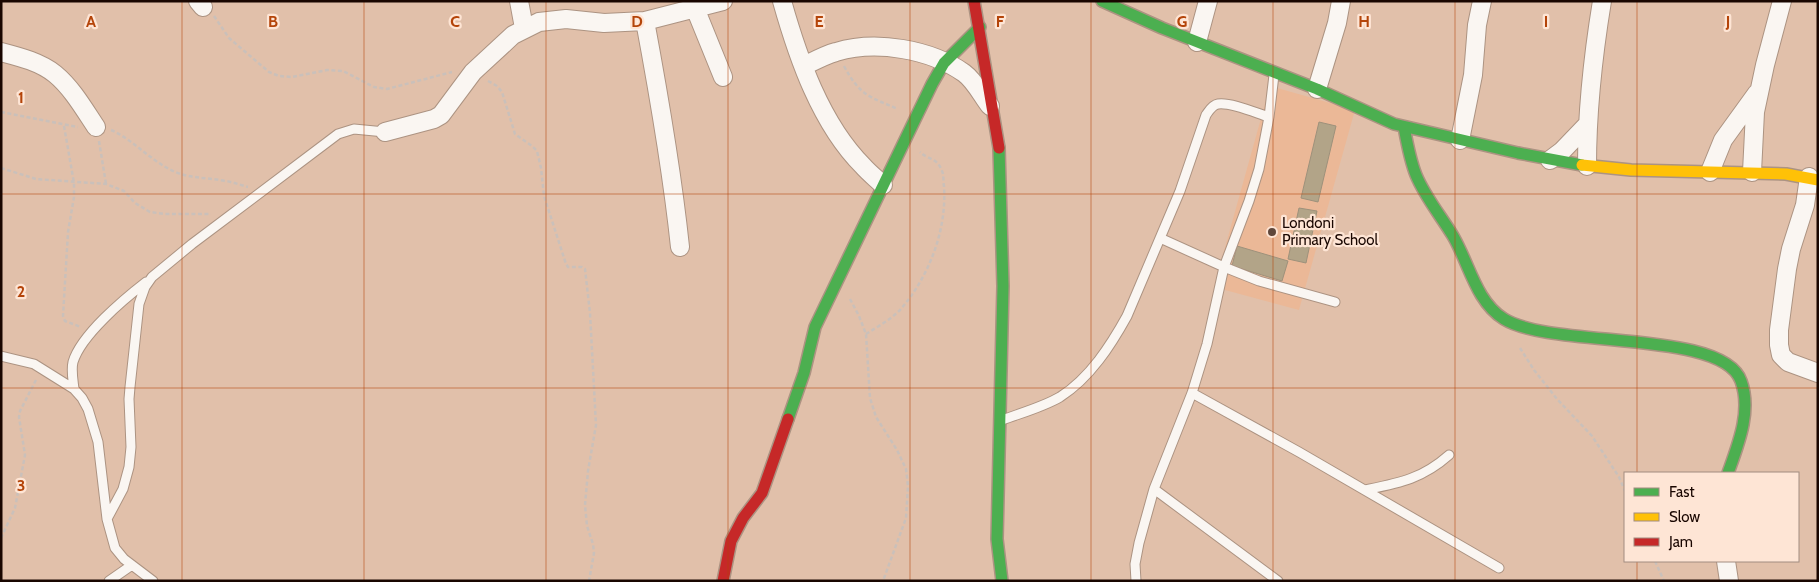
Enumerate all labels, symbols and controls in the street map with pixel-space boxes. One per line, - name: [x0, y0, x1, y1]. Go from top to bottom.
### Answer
- text: A: [86, 12, 96, 31]
- text: B: [268, 12, 278, 31]
- text: C: [450, 12, 460, 31]
- text: D: [631, 12, 643, 31]
- text: E: [814, 12, 824, 31]
- text: F: [996, 12, 1005, 31]
- text: G: [1177, 12, 1187, 31]
- text: H: [1358, 12, 1370, 31]
- text: I: [1544, 12, 1548, 31]
- text: J: [1725, 12, 1730, 31]
- text: 1: [18, 88, 24, 107]
- place label: Londoni Primary School: [1282, 214, 1379, 249]
- marker: Londoni Primary School: [1266, 226, 1278, 238]
- text: 2: [17, 282, 25, 301]
- legend: [1624, 472, 1799, 562]
- text: 3: [17, 476, 25, 495]
- text: Fast: [1669, 483, 1694, 501]
- text: Slow: [1669, 508, 1700, 526]
- text: Jam: [1668, 533, 1693, 551]

